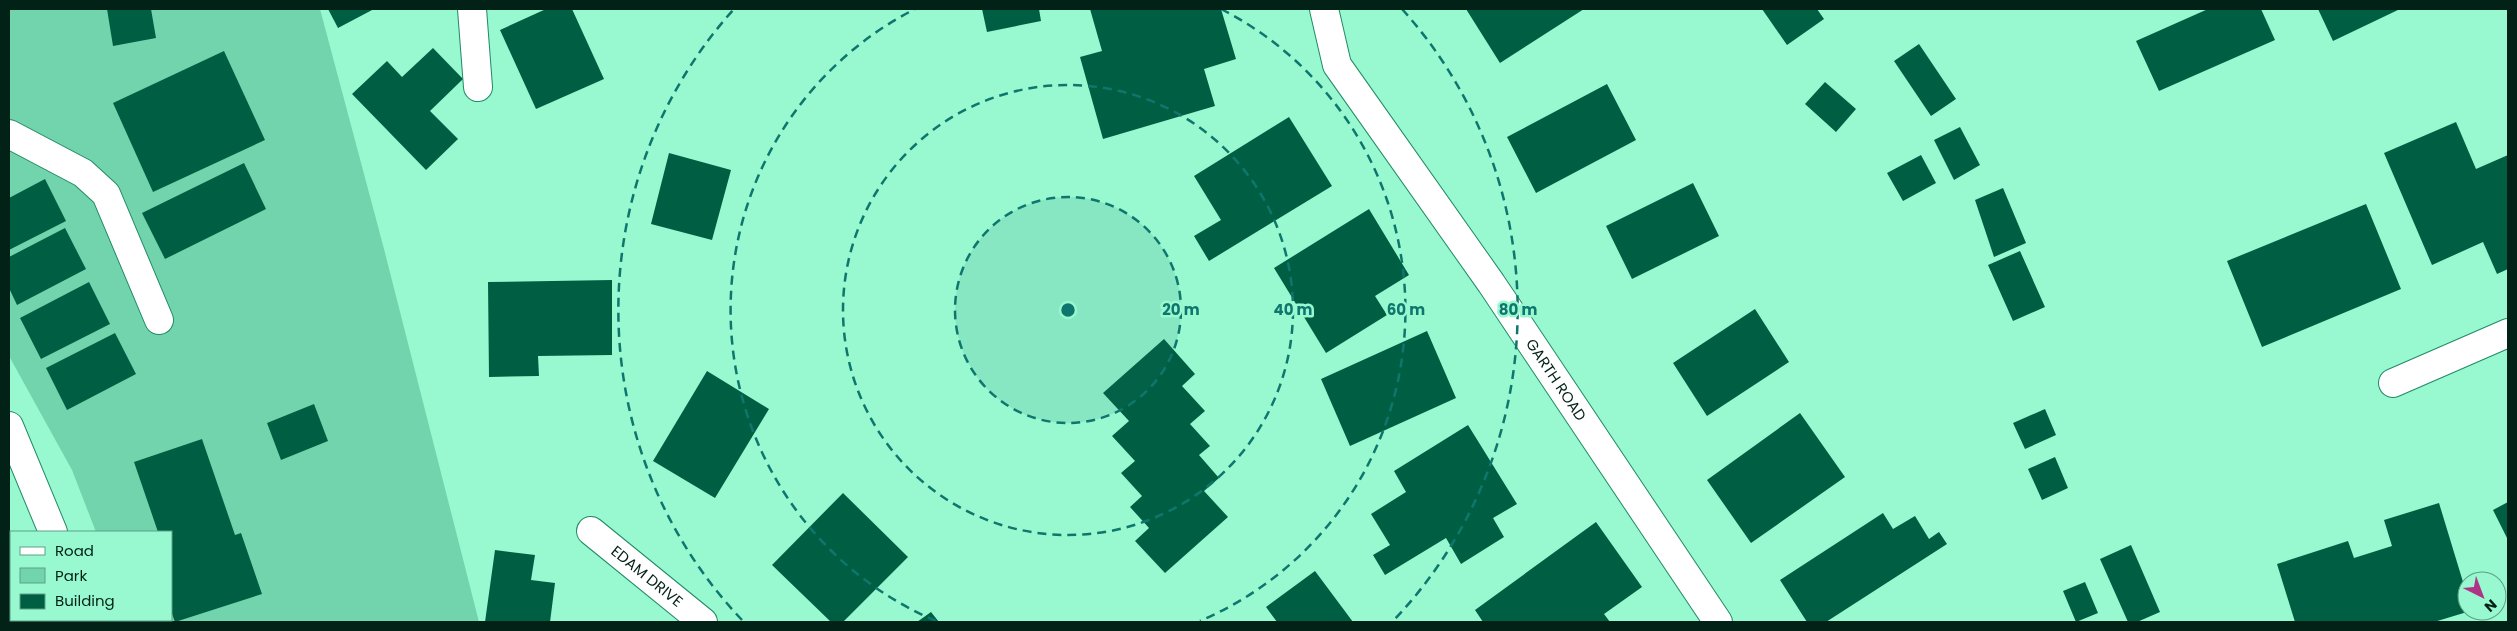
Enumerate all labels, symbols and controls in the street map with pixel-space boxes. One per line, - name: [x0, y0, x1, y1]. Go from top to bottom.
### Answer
- text: 20 m: [1162, 299, 1200, 320]
- text: 40 m: [1273, 299, 1313, 320]
- text: 60 m: [1387, 299, 1425, 320]
- text: 80 m: [1499, 299, 1537, 320]
- centre of rings: [1059, 301, 1077, 319]
- street label: GARTH ROAD: [1521, 334, 1591, 425]
- legend: [10, 531, 172, 621]
- text: Road: [55, 540, 94, 561]
- street label: EDAM DRIVE: [607, 541, 687, 611]
- text: Park: [55, 565, 87, 586]
- north arrow: [2457, 571, 2507, 621]
- text: Building: [55, 590, 115, 611]
- text: N: [2480, 595, 2501, 617]

